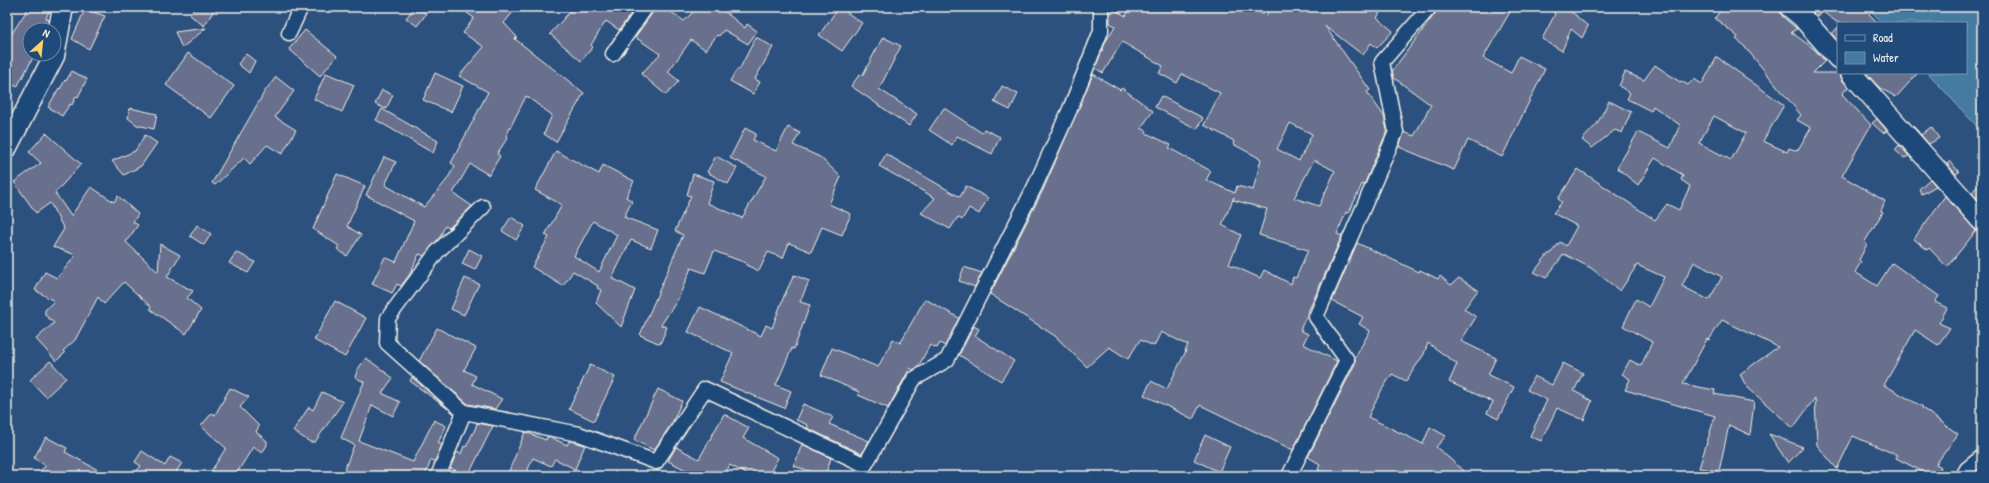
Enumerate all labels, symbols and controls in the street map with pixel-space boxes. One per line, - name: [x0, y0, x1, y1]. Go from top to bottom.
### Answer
- north arrow: [22, 22, 62, 62]
- legend: [1837, 22, 1967, 74]
- text: N: [41, 26, 52, 41]
- text: Road: [1873, 29, 1893, 46]
- text: Water: [1873, 49, 1899, 66]

